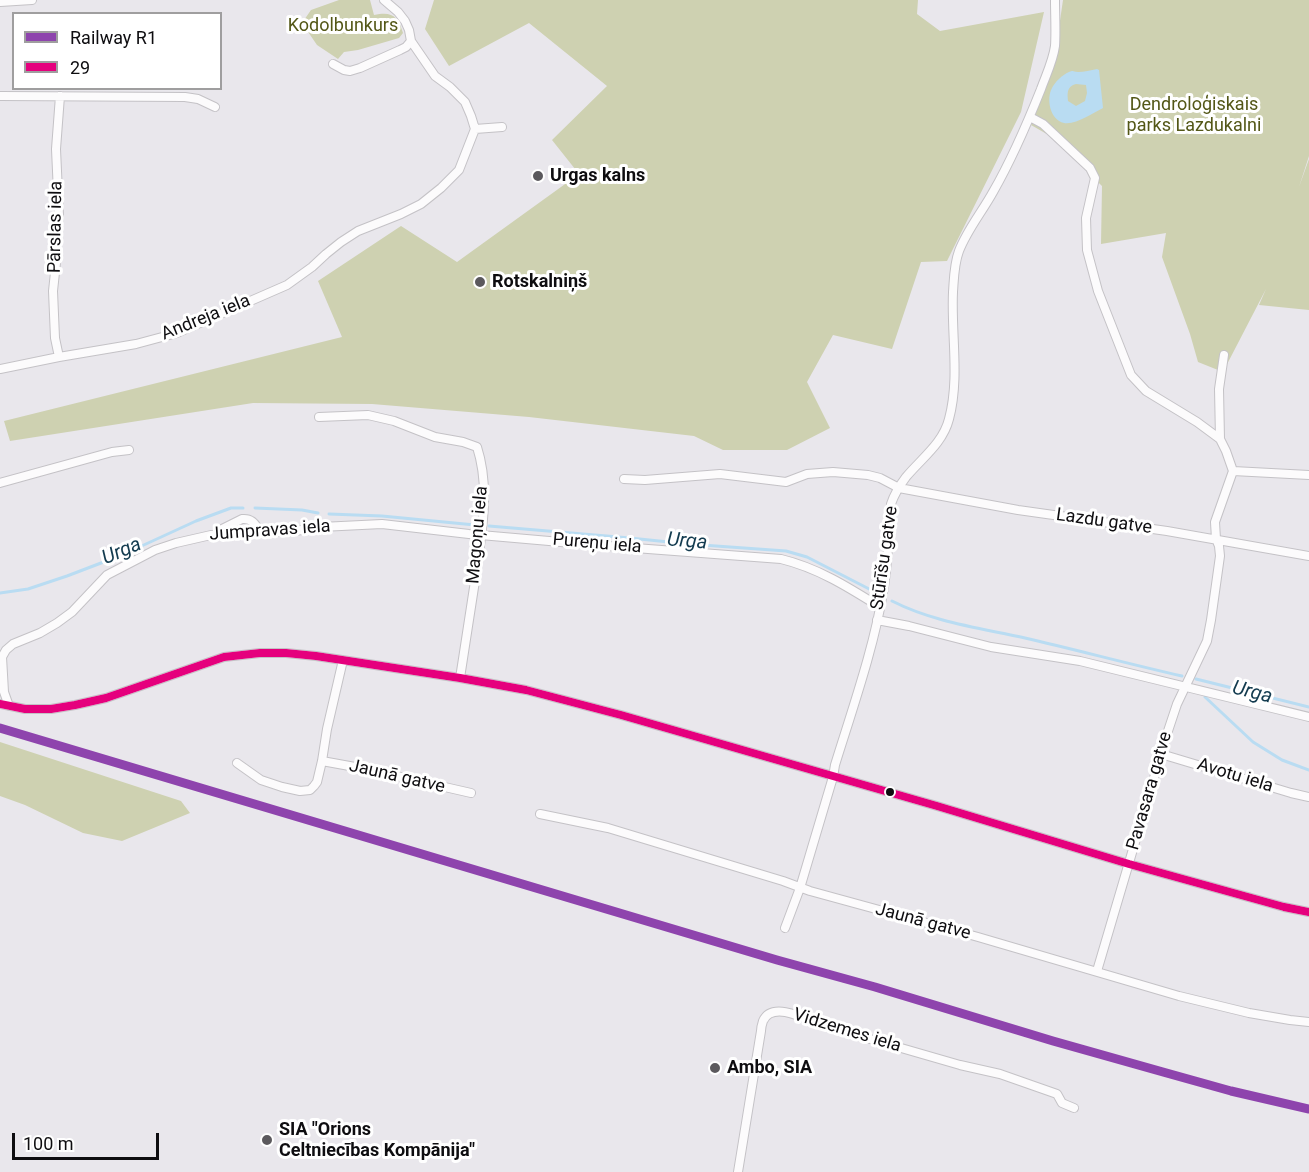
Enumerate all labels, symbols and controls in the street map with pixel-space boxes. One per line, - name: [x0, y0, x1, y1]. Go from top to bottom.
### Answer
- legend: [12, 12, 222, 90]
- park label: Kodolbunkurs: [288, 15, 398, 37]
- text: Railway R1: [70, 27, 157, 48]
- text: 29: [70, 57, 90, 78]
- park label: Dendroloģiskais parks Lazdukalni: [1127, 94, 1261, 136]
- place label: Urgas kalns: [550, 165, 645, 187]
- marker: Urgas kalns: [531, 169, 545, 183]
- street label: Pārslas iela: [44, 181, 68, 273]
- place label: Rotskalniņš: [492, 271, 587, 293]
- marker: Rotskalniņš: [473, 275, 487, 289]
- street label: Andreja iela: [158, 290, 254, 346]
- street label: Magoņu iela: [463, 485, 493, 585]
- street label: Stūrīšu gatve: [867, 505, 903, 611]
- street label: Lazdu gatve: [1055, 505, 1153, 539]
- street label: Jumpravas iela: [209, 516, 331, 546]
- water label: Urga: [666, 528, 708, 556]
- street label: Pureņu iela: [552, 529, 642, 559]
- water label: Urga: [99, 533, 145, 571]
- water label: Urga: [1229, 676, 1275, 710]
- street label: Pavasara gatve: [1123, 729, 1177, 853]
- street label: Avotu iela: [1194, 754, 1276, 798]
- street label: Jaunā gatve: [347, 755, 447, 799]
- unlabelled marker: [884, 786, 896, 798]
- street label: Jaunā gatve: [873, 899, 973, 945]
- street label: Vidzemes iela: [791, 1004, 903, 1058]
- place label: Ambo, SIA: [727, 1057, 812, 1079]
- marker: Ambo, SIA: [708, 1061, 722, 1075]
- place label: SIA "Orions Celtniecības Kompānija": [279, 1119, 475, 1162]
- scale bar: [15, 1121, 162, 1159]
- text: 100 m: [23, 1133, 74, 1154]
- marker: SIA "Orions Celtniecības Kompānija": [260, 1133, 274, 1147]

